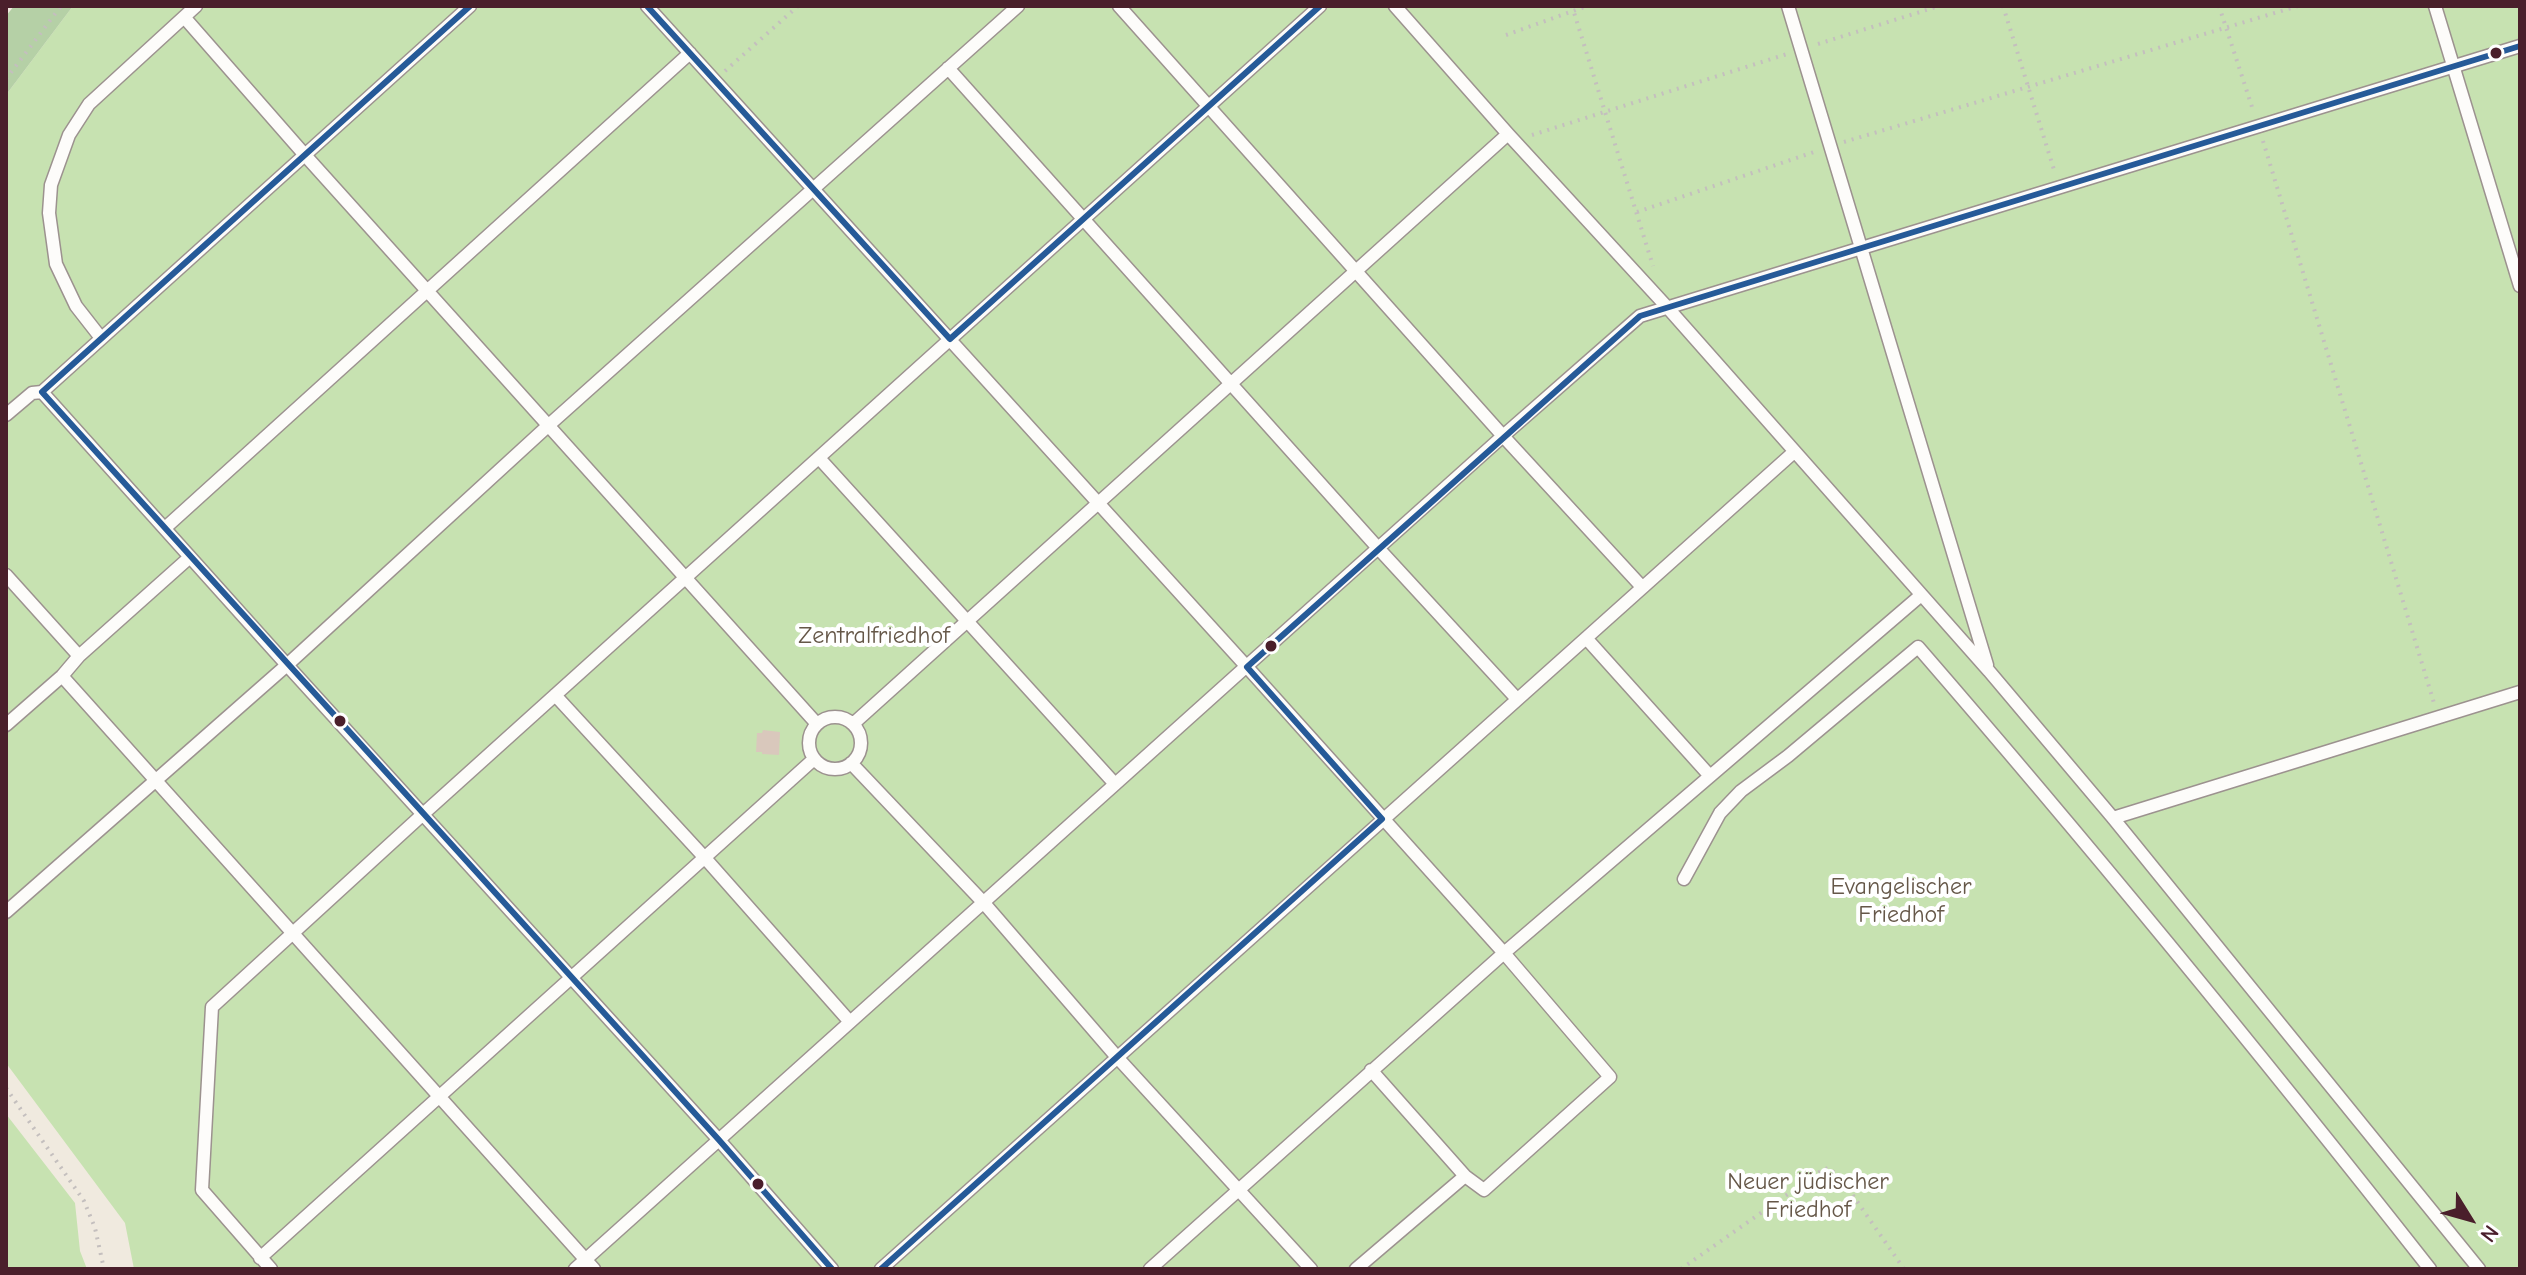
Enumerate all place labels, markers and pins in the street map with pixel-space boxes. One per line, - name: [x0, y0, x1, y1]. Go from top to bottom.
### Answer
- unlabelled marker: [2488, 45, 2504, 61]
- unlabelled marker: [1263, 638, 1279, 654]
- unlabelled marker: [332, 713, 348, 729]
- unlabelled marker: [750, 1176, 766, 1192]

